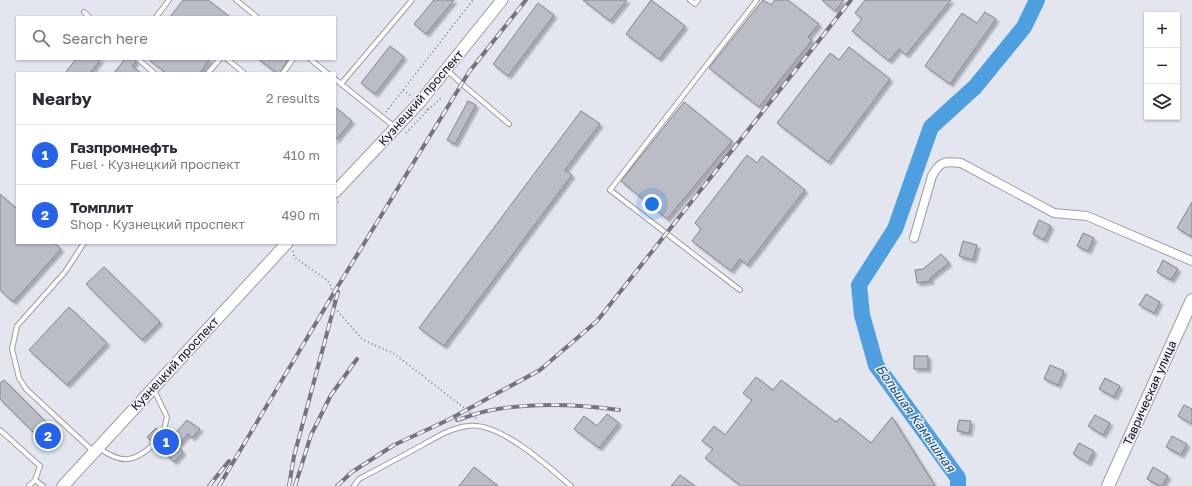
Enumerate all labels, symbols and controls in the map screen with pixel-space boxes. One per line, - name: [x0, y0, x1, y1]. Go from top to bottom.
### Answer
- map controls: [1144, 12, 1180, 120]
- button: +: [1144, 12, 1180, 48]
- search box: [16, 16, 336, 60]
- icon: search: [30, 27, 52, 49]
- text: Search here: [62, 29, 148, 47]
- street label: Кузнецкий проспект: [375, 47, 466, 149]
- button: −: [1144, 48, 1180, 84]
- button: layers: [1144, 84, 1180, 120]
- text: Nearby: [32, 88, 92, 109]
- text: 2 results: [266, 90, 320, 106]
- text: Газпромнефть: [70, 138, 178, 156]
- text: 1: [42, 147, 48, 163]
- text: 410 m: [283, 147, 320, 163]
- text: Fuel · Кузнецкий проспект: [70, 156, 240, 172]
- your location: [642, 194, 662, 214]
- text: Томплит: [70, 198, 133, 216]
- text: 2: [41, 207, 49, 223]
- text: 490 m: [281, 207, 320, 223]
- text: Shop · Кузнецкий проспект: [70, 216, 245, 232]
- street label: Кузнецкий проспект: [127, 314, 222, 413]
- street label: Таврическая улица: [1120, 338, 1179, 448]
- water label: Большая Камышная: [873, 361, 960, 476]
- pin: 2: [35, 421, 61, 451]
- pin: 1: [153, 427, 179, 457]

